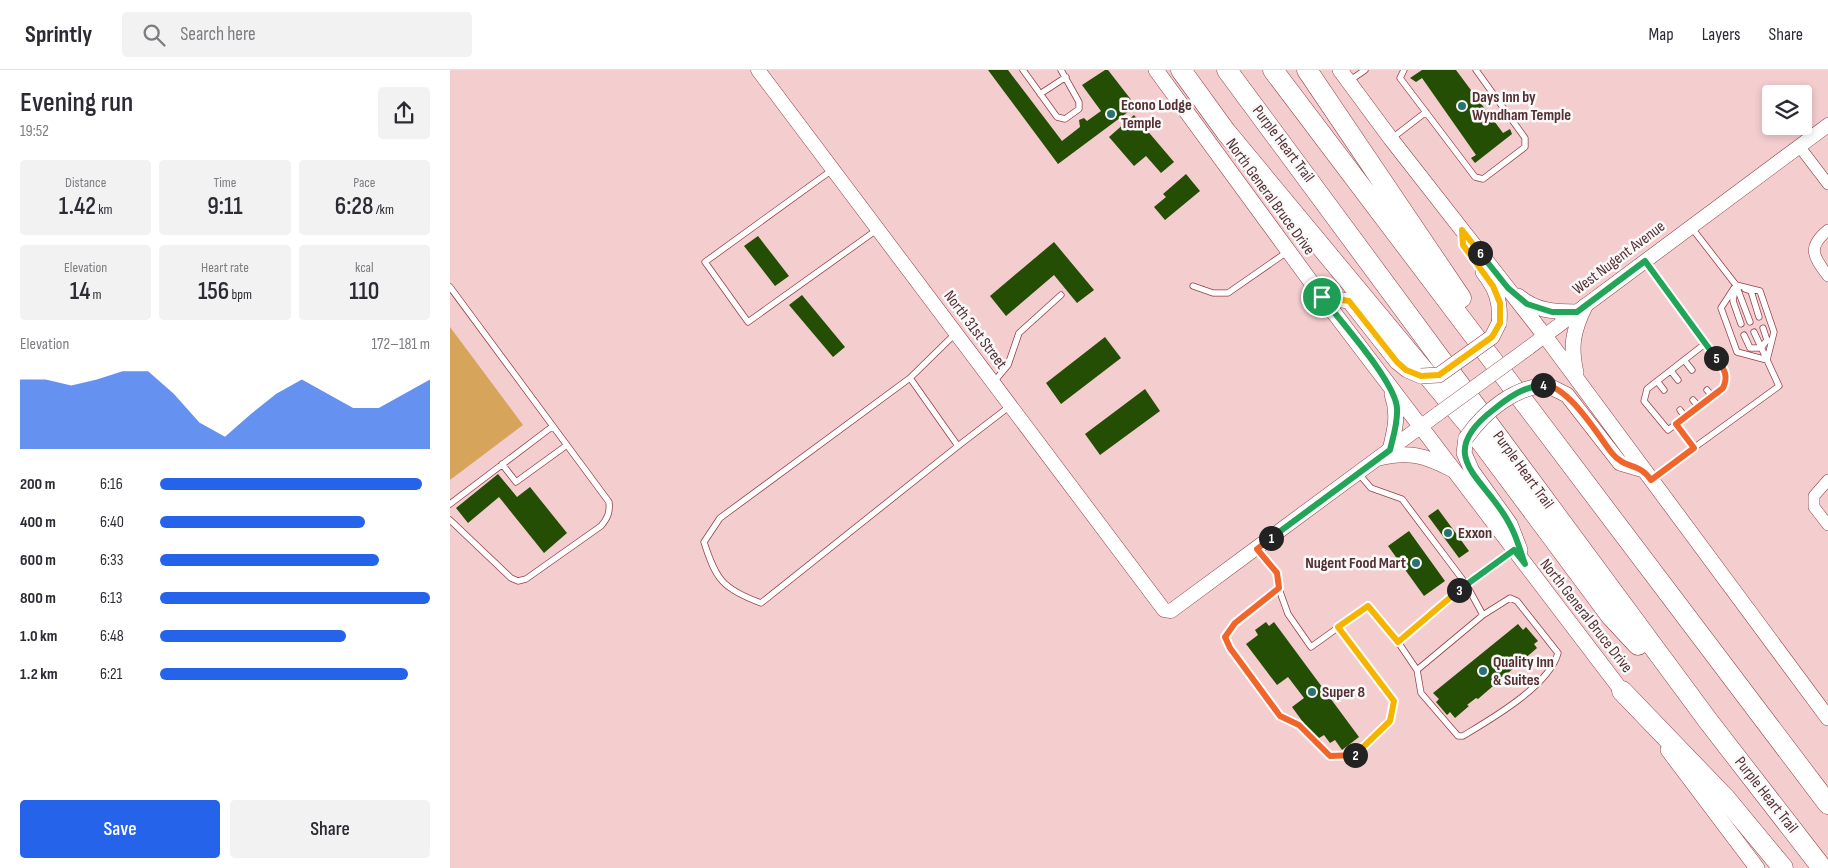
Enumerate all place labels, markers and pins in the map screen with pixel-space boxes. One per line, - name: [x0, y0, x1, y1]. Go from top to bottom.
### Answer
- place label: Days Inn by Wyndham Temple: [1472, 88, 1571, 125]
- place label: Econo Lodge Temple: [1121, 96, 1192, 133]
- marker: Days Inn by Wyndham Temple: [1456, 100, 1468, 112]
- marker: Econo Lodge Temple: [1105, 108, 1117, 120]
- pin: 6: [1468, 240, 1492, 266]
- pin: [1301, 276, 1343, 318]
- pin: 5: [1704, 346, 1728, 370]
- pin: 4: [1530, 372, 1556, 398]
- place label: Exxon: [1458, 524, 1492, 543]
- pin: 1: [1258, 526, 1284, 550]
- marker: Exxon: [1442, 527, 1454, 539]
- place label: Nugent Food Mart: [1305, 554, 1406, 573]
- marker: Nugent Food Mart: [1410, 557, 1422, 569]
- pin: 3: [1446, 578, 1472, 602]
- place label: Quality Inn & Suites: [1493, 653, 1554, 690]
- marker: Quality Inn & Suites: [1477, 665, 1489, 677]
- place label: Super 8: [1322, 683, 1365, 702]
- marker: Super 8: [1306, 686, 1318, 698]
- pin: 2: [1342, 742, 1368, 768]

